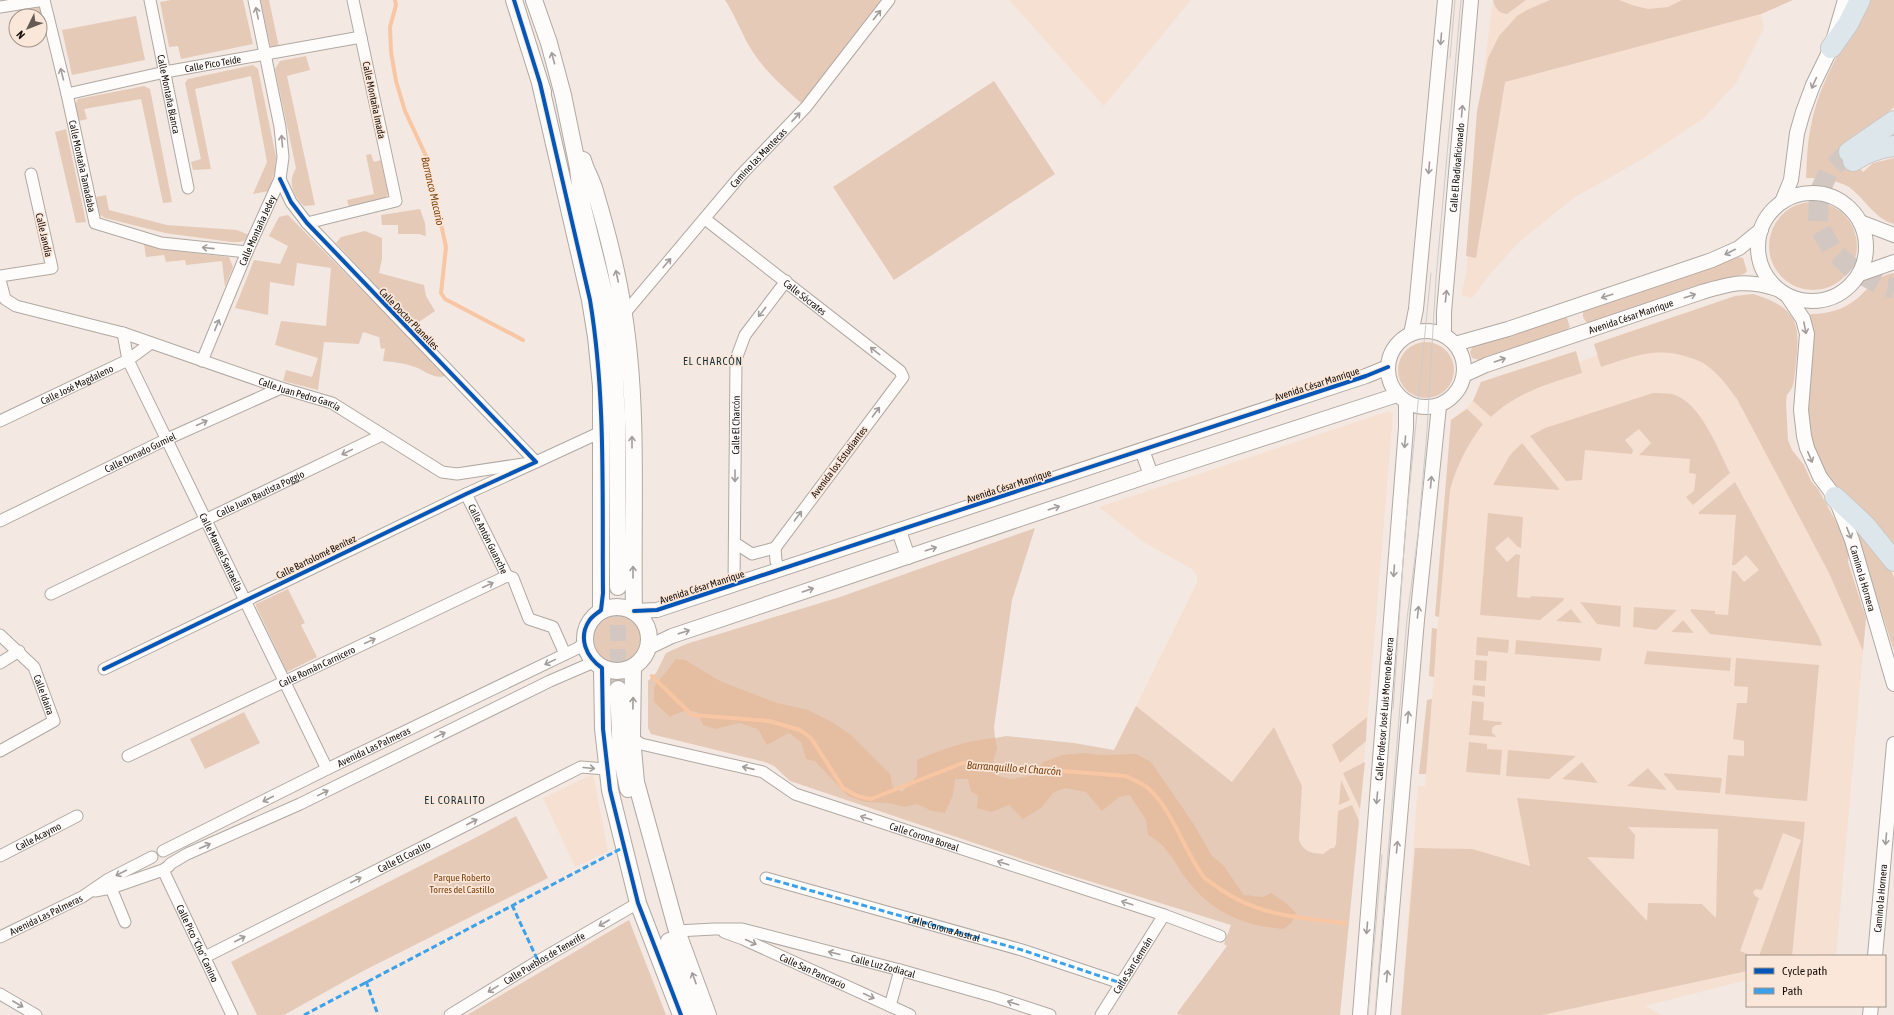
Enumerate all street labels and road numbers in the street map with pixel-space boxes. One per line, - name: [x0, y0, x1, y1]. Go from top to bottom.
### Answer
- street label: Calle Pico Teide: [184, 53, 242, 74]
- street label: Calle Montaña Blanca: [156, 54, 182, 135]
- street label: Calle Montaña Imada: [360, 60, 388, 140]
- street label: Calle Montaña Tamadaba: [67, 119, 98, 213]
- street label: Calle El Radioaficionado: [1447, 122, 1466, 213]
- street label: Camino las Mantecas: [728, 125, 789, 189]
- street label: Calle Montaña Jedey: [237, 193, 278, 267]
- street label: Calle Jandía: [34, 212, 54, 258]
- street label: Calle Sócrates: [782, 277, 829, 317]
- street label: Calle Doctor Planelles: [377, 286, 441, 352]
- street label: Avenida César Manrique: [1587, 297, 1675, 335]
- street label: Calle José Magdaleno: [39, 362, 115, 406]
- street label: Avenida César Manrique: [1273, 365, 1361, 403]
- street label: Calle Juan Pedro García: [257, 375, 343, 413]
- street label: Calle El Charcón: [730, 395, 741, 454]
- street label: Avenida los Estudiantes: [809, 424, 870, 500]
- street label: Calle Donado Gumiel: [103, 430, 178, 474]
- street label: Avenida César Manrique: [965, 467, 1053, 505]
- street label: Calle Juan Bautista Poggio: [214, 468, 306, 519]
- street label: Calle Antón Guanche: [466, 502, 511, 576]
- street label: Calle Manuel Santaella: [198, 511, 245, 593]
- street label: Calle Bartolomé Benítez: [274, 533, 358, 581]
- street label: Camino la Hornera: [1848, 544, 1878, 613]
- street label: Avenida César Manrique: [658, 568, 746, 606]
- street label: Calle Profesor José Luis Moreno Becerra: [1373, 637, 1395, 781]
- street label: Calle Román Carnicero: [277, 643, 357, 689]
- street label: Calle Idaira: [32, 673, 57, 716]
- street label: Avenida Las Palmeras: [335, 724, 412, 769]
- street label: Calle Acaymo: [14, 820, 63, 852]
- street label: Calle Corona Boreal: [888, 820, 961, 853]
- street label: Calle El Coralito: [376, 838, 433, 874]
- street label: Camino la Hornera: [1872, 863, 1889, 933]
- street label: Avenida Las Palmeras: [8, 892, 84, 937]
- street label: Calle Pico "Cho" Canino: [175, 903, 221, 984]
- street label: Calle Corona Austral: [907, 913, 982, 944]
- street label: Calle Pueblos de Tenerife: [501, 929, 587, 986]
- street label: Calle San Germán: [1110, 935, 1154, 995]
- street label: Calle San Pancracio: [778, 951, 848, 991]
- street label: Calle Luz Zodiacal: [850, 952, 917, 980]

